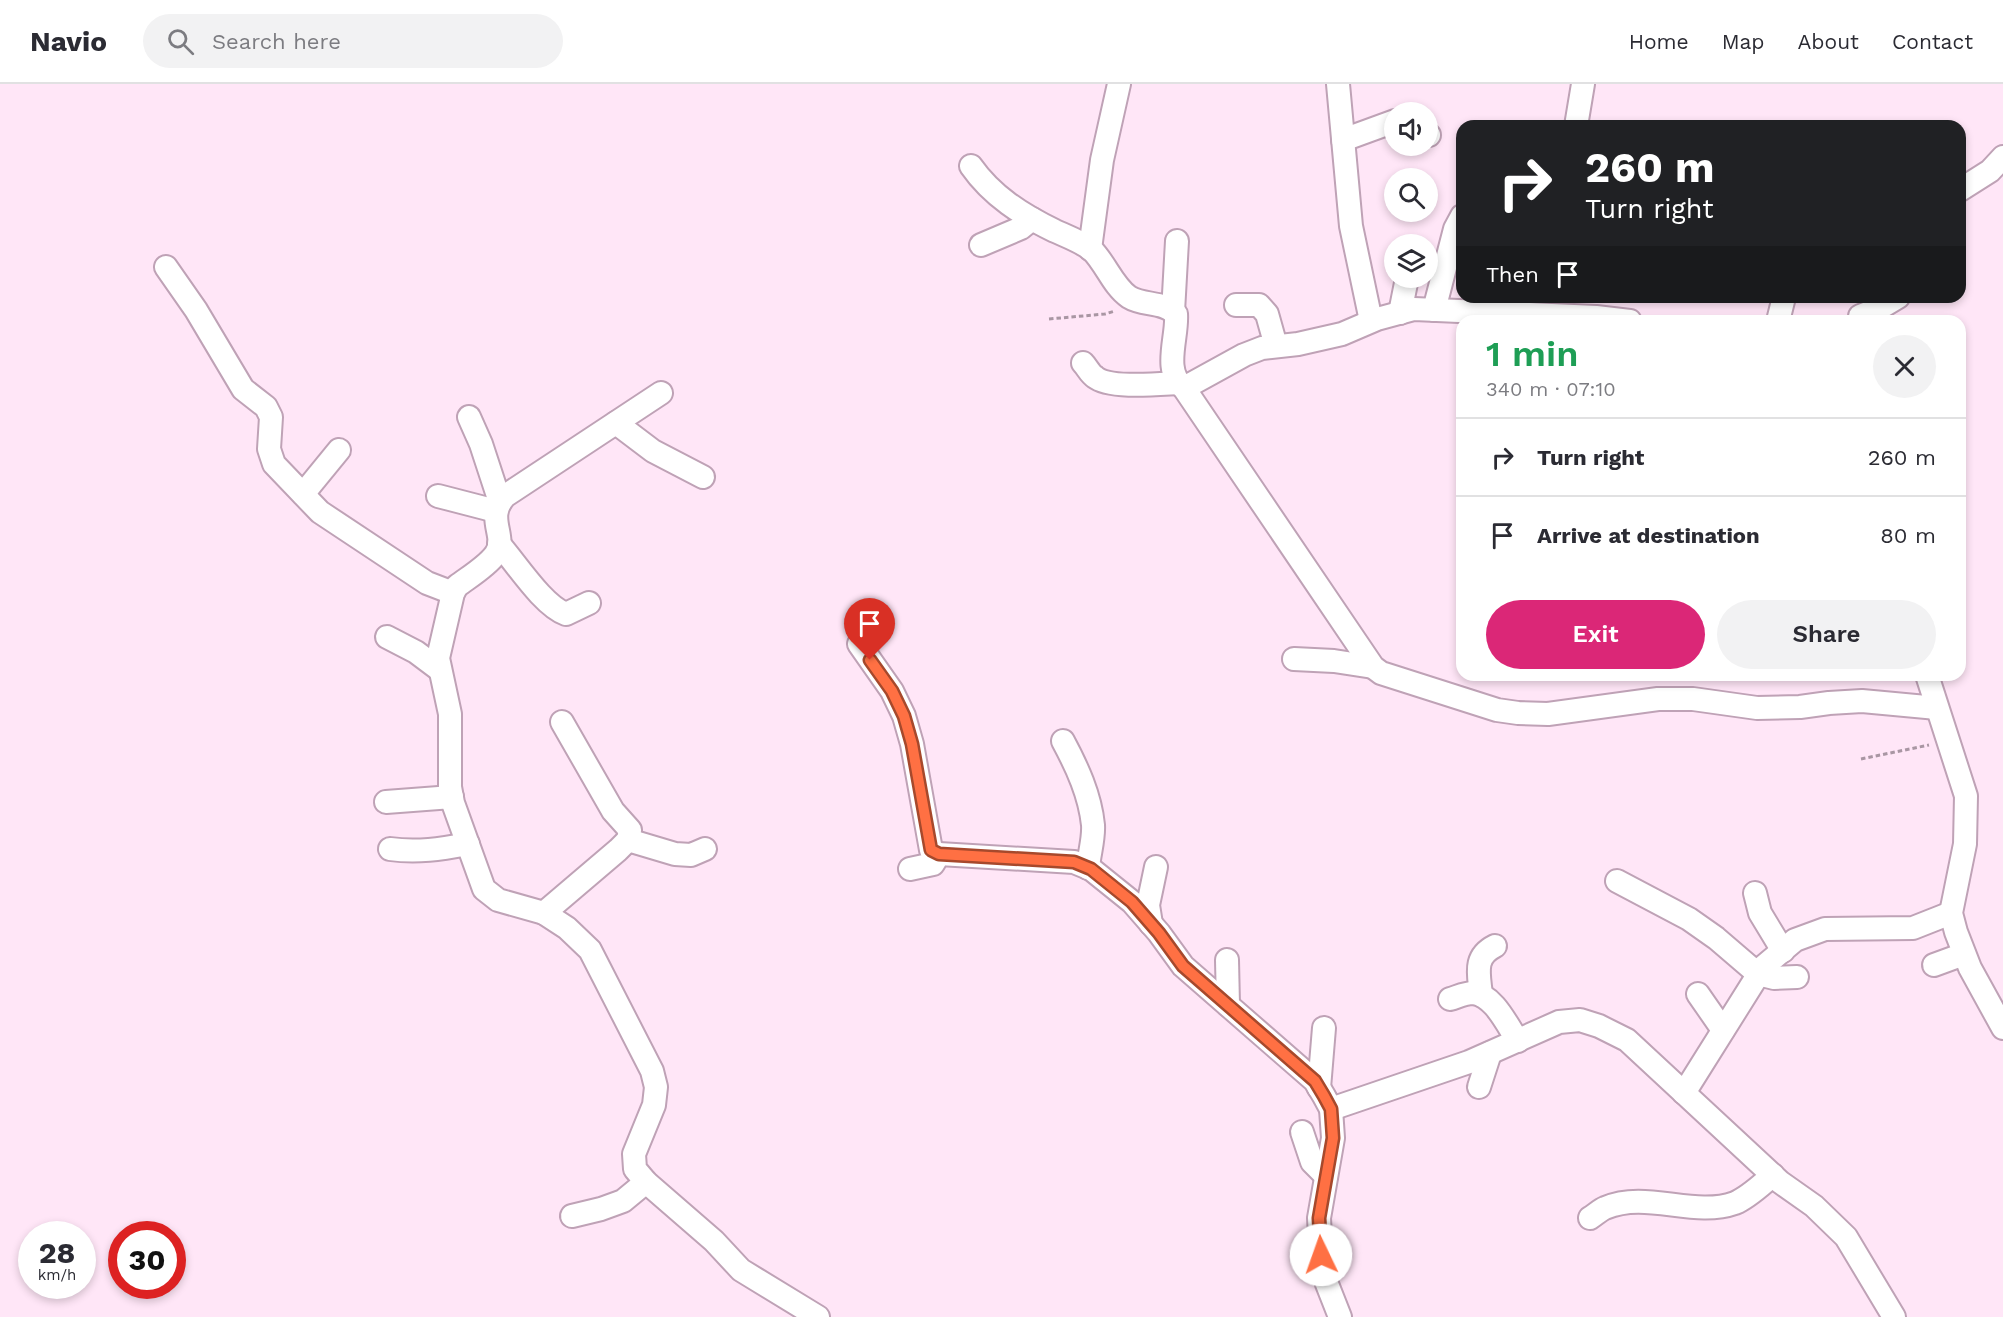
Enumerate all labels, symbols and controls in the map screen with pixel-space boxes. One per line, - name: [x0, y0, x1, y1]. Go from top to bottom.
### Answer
- search box: [143, 14, 563, 68]
- text: Navio: [30, 25, 107, 58]
- icon: search: [164, 25, 197, 58]
- text: Search here: [212, 29, 341, 54]
- text: Home: [1629, 29, 1689, 54]
- text: Map: [1722, 29, 1765, 54]
- text: About: [1798, 29, 1859, 54]
- text: Contact: [1892, 29, 1973, 54]
- map controls: [1384, 102, 1438, 288]
- button: sound: [1384, 102, 1438, 156]
- text: 260 m: [1585, 143, 1715, 192]
- icon: right: [1486, 144, 1564, 222]
- button: search: [1384, 168, 1438, 222]
- text: Turn right: [1585, 193, 1714, 225]
- button: layers: [1384, 234, 1438, 288]
- icon: arrive: [1551, 258, 1584, 291]
- text: Then: [1486, 262, 1539, 287]
- text: 1 min: [1486, 333, 1578, 375]
- button: close: [1873, 335, 1936, 398]
- text: 340 m · 07:10: [1486, 377, 1616, 401]
- icon: right: [1486, 441, 1519, 474]
- text: Turn right: [1537, 445, 1644, 470]
- text: 260 m: [1868, 445, 1936, 470]
- icon: arrive: [1486, 519, 1519, 552]
- text: Arrive at destination: [1537, 523, 1760, 548]
- text: 80 m: [1880, 523, 1936, 548]
- pin: [844, 598, 895, 660]
- button: Exit: [1486, 600, 1705, 669]
- button: Share: [1717, 600, 1936, 669]
- icon: arrive: [853, 607, 886, 640]
- speed limit sign: 30: [108, 1221, 186, 1299]
- position arrow: [1289, 1223, 1353, 1287]
- text: 28: [39, 1235, 75, 1270]
- text: km/h: [38, 1266, 76, 1284]

